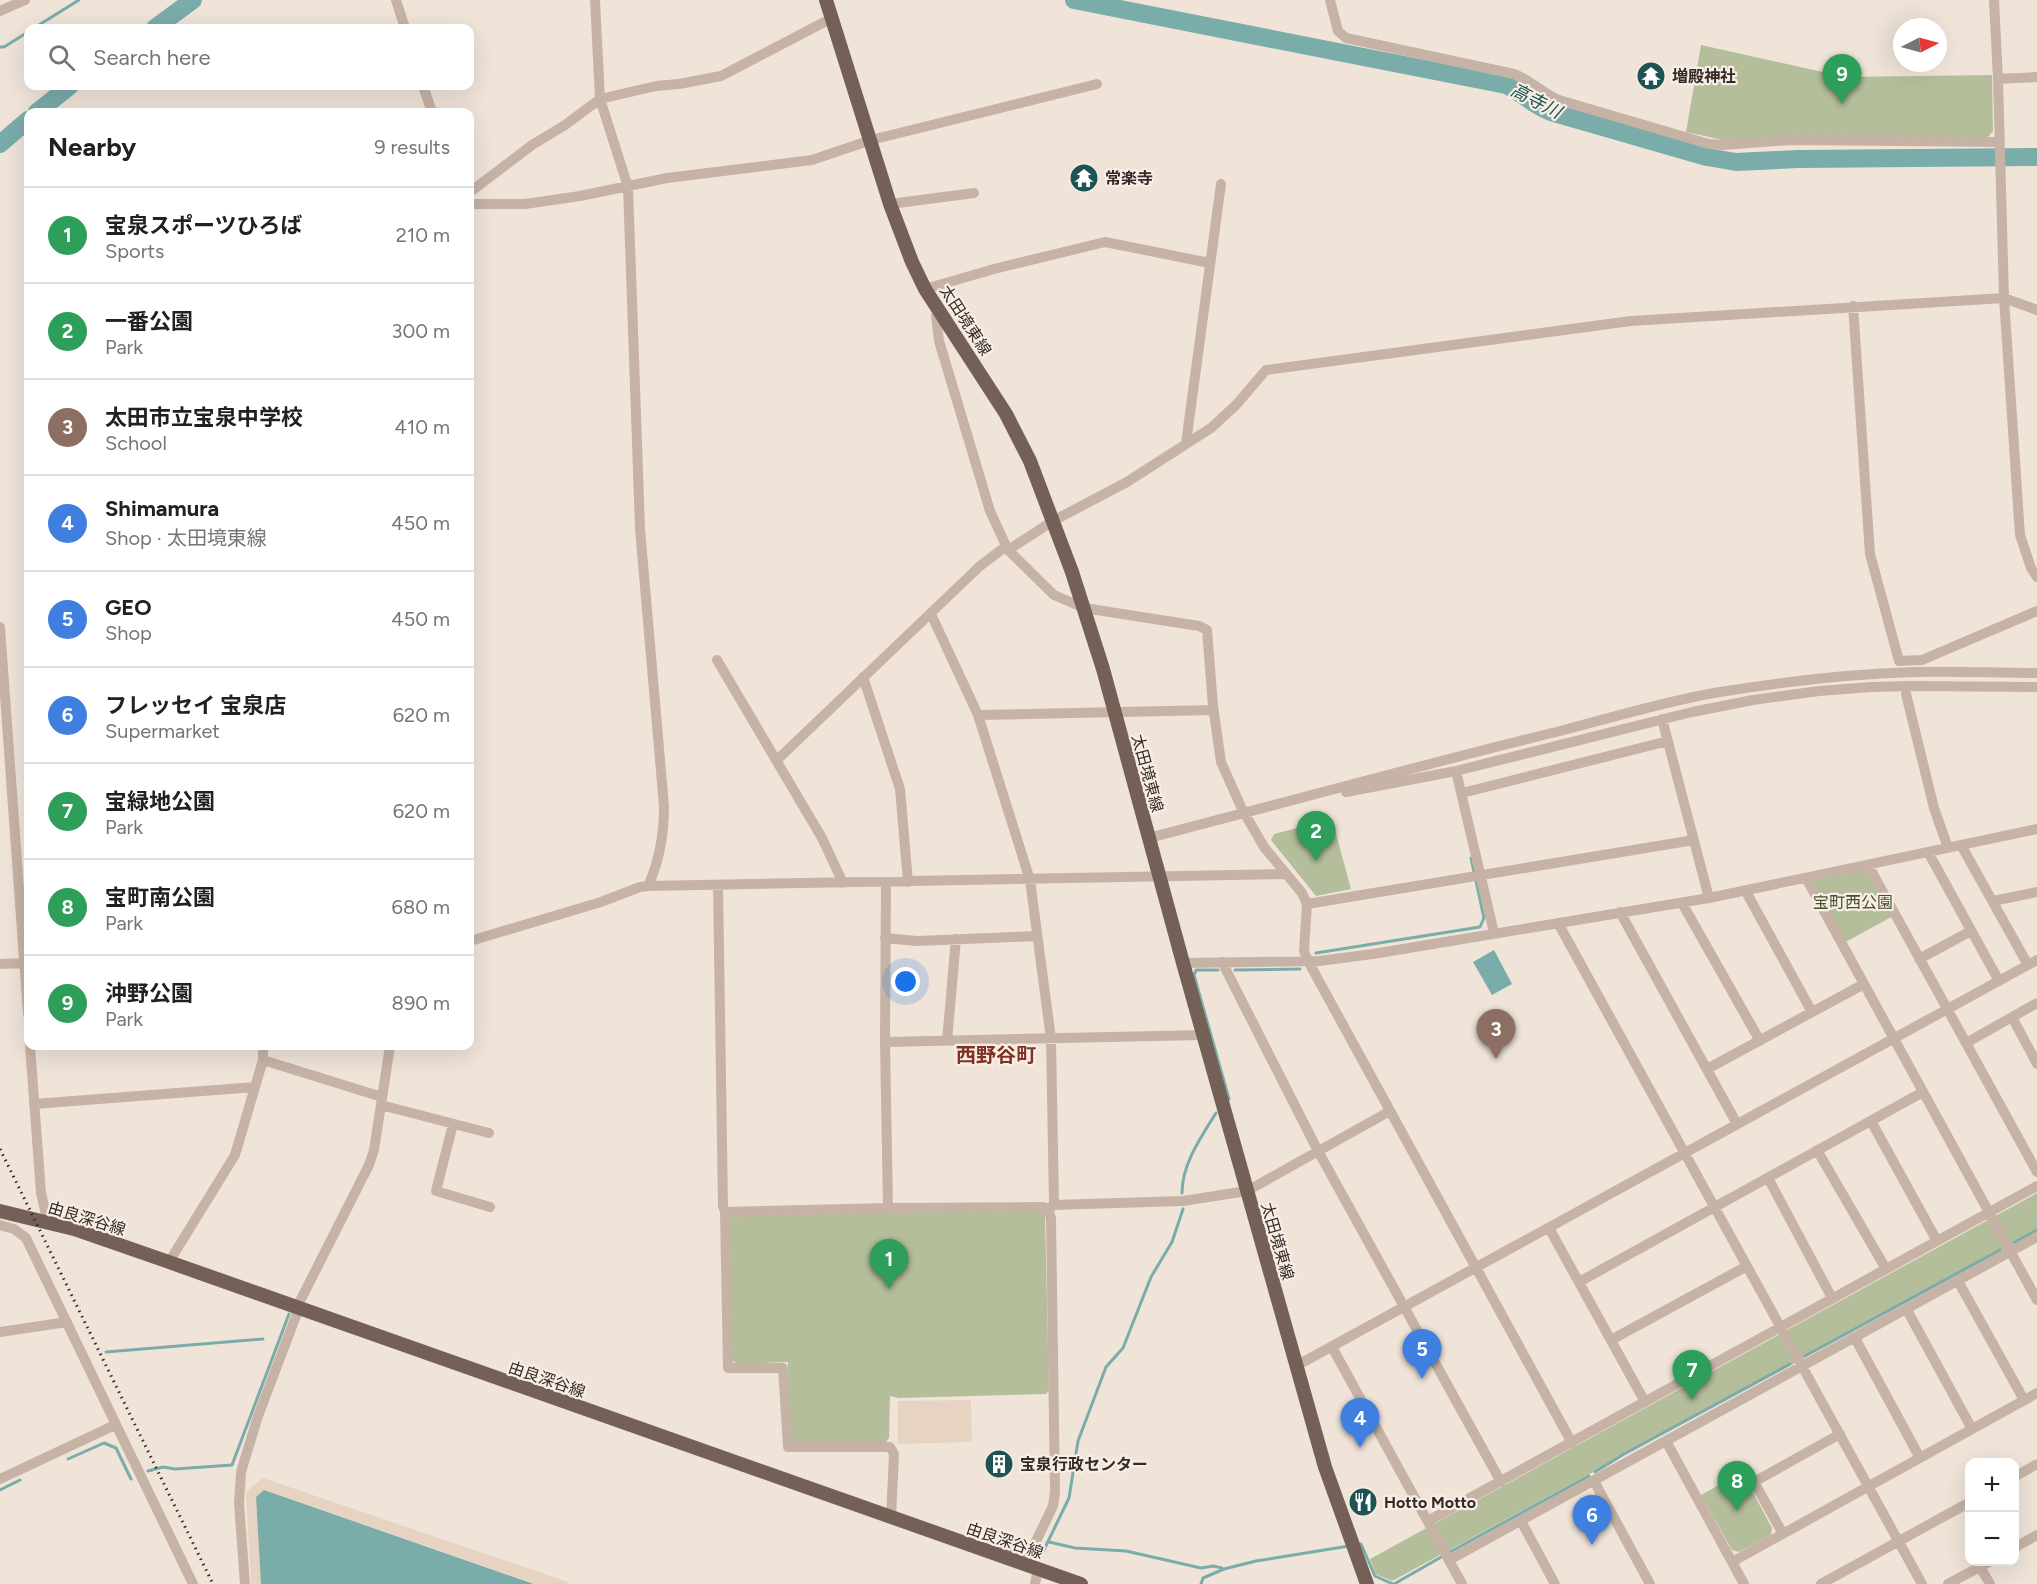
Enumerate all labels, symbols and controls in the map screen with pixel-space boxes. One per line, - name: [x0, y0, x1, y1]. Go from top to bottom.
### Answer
- north arrow: [1893, 18, 1947, 72]
- search box: [24, 24, 474, 90]
- icon: search: [45, 41, 78, 74]
- text: Search here: [93, 44, 211, 71]
- pin: 9: [1822, 54, 1862, 104]
- temple icon: 増殿神社: [1635, 60, 1667, 92]
- place label: 増殿神社: [1672, 67, 1736, 86]
- water label: 高寺川: [1507, 79, 1567, 124]
- text: Nearby: [48, 131, 136, 163]
- text: 9 results: [374, 135, 450, 159]
- temple icon: 常楽寺: [1068, 162, 1100, 194]
- place label: 常楽寺: [1105, 169, 1153, 188]
- text: 宝泉スポーツひろば: [105, 212, 303, 239]
- text: 1: [63, 223, 72, 247]
- text: 210 m: [396, 223, 450, 247]
- text: Sports: [105, 239, 164, 263]
- street label: 太田境東線: [936, 282, 995, 359]
- text: 一番公園: [105, 308, 193, 335]
- text: 2: [62, 319, 73, 343]
- text: 300 m: [392, 319, 450, 343]
- text: Park: [105, 335, 143, 359]
- text: 太田市立宝泉中学校: [105, 404, 303, 431]
- text: 3: [62, 415, 73, 439]
- text: 410 m: [395, 415, 450, 439]
- text: School: [105, 431, 167, 455]
- text: Shimamura: [105, 495, 219, 522]
- text: 4: [61, 511, 74, 535]
- text: 450 m: [391, 511, 450, 535]
- text: Shop · 太田境東線: [105, 526, 267, 550]
- text: GEO: [105, 594, 152, 621]
- text: 5: [62, 607, 73, 631]
- text: 450 m: [391, 607, 450, 631]
- text: Shop: [105, 621, 152, 645]
- text: フレッセイ 宝泉店: [105, 692, 286, 719]
- text: 6: [62, 703, 73, 727]
- text: 620 m: [393, 703, 450, 727]
- text: Supermarket: [105, 719, 220, 743]
- street label: 太田境東線: [1128, 732, 1167, 814]
- text: 宝緑地公園: [105, 788, 215, 815]
- text: 7: [62, 799, 73, 823]
- text: 620 m: [393, 799, 450, 823]
- pin: 2: [1296, 812, 1336, 861]
- text: Park: [105, 815, 143, 839]
- text: 宝町南公園: [105, 884, 215, 911]
- park label: 宝町西公園: [1813, 893, 1893, 912]
- text: 8: [61, 895, 74, 919]
- text: 680 m: [392, 895, 450, 919]
- text: Park: [105, 911, 143, 935]
- your location: [891, 967, 920, 996]
- text: 沖野公園: [105, 980, 193, 1007]
- text: 9: [62, 991, 73, 1015]
- text: 890 m: [392, 991, 450, 1015]
- text: Park: [105, 1007, 143, 1031]
- pin: 3: [1476, 1010, 1516, 1059]
- district label: 西野谷町: [956, 1043, 1036, 1067]
- street label: 由良深谷線: [46, 1198, 128, 1239]
- street label: 太田境東線: [1257, 1200, 1298, 1282]
- pin: 1: [870, 1240, 908, 1289]
- pin: 5: [1402, 1330, 1442, 1379]
- pin: 7: [1672, 1350, 1712, 1400]
- street label: 由良深谷線: [506, 1357, 588, 1401]
- pin: 4: [1340, 1398, 1380, 1448]
- building icon: 宝泉行政センター: [983, 1448, 1015, 1480]
- place label: 宝泉行政センター: [1020, 1455, 1148, 1474]
- map controls: [1965, 1458, 2019, 1566]
- button: +: [1965, 1458, 2019, 1512]
- pin: 8: [1718, 1462, 1756, 1511]
- restaurant icon: Hotto Motto: [1347, 1486, 1379, 1518]
- place label: Hotto Motto: [1384, 1493, 1476, 1512]
- pin: 6: [1572, 1496, 1612, 1545]
- button: −: [1965, 1512, 2019, 1566]
- street label: 由良深谷線: [964, 1518, 1046, 1562]

